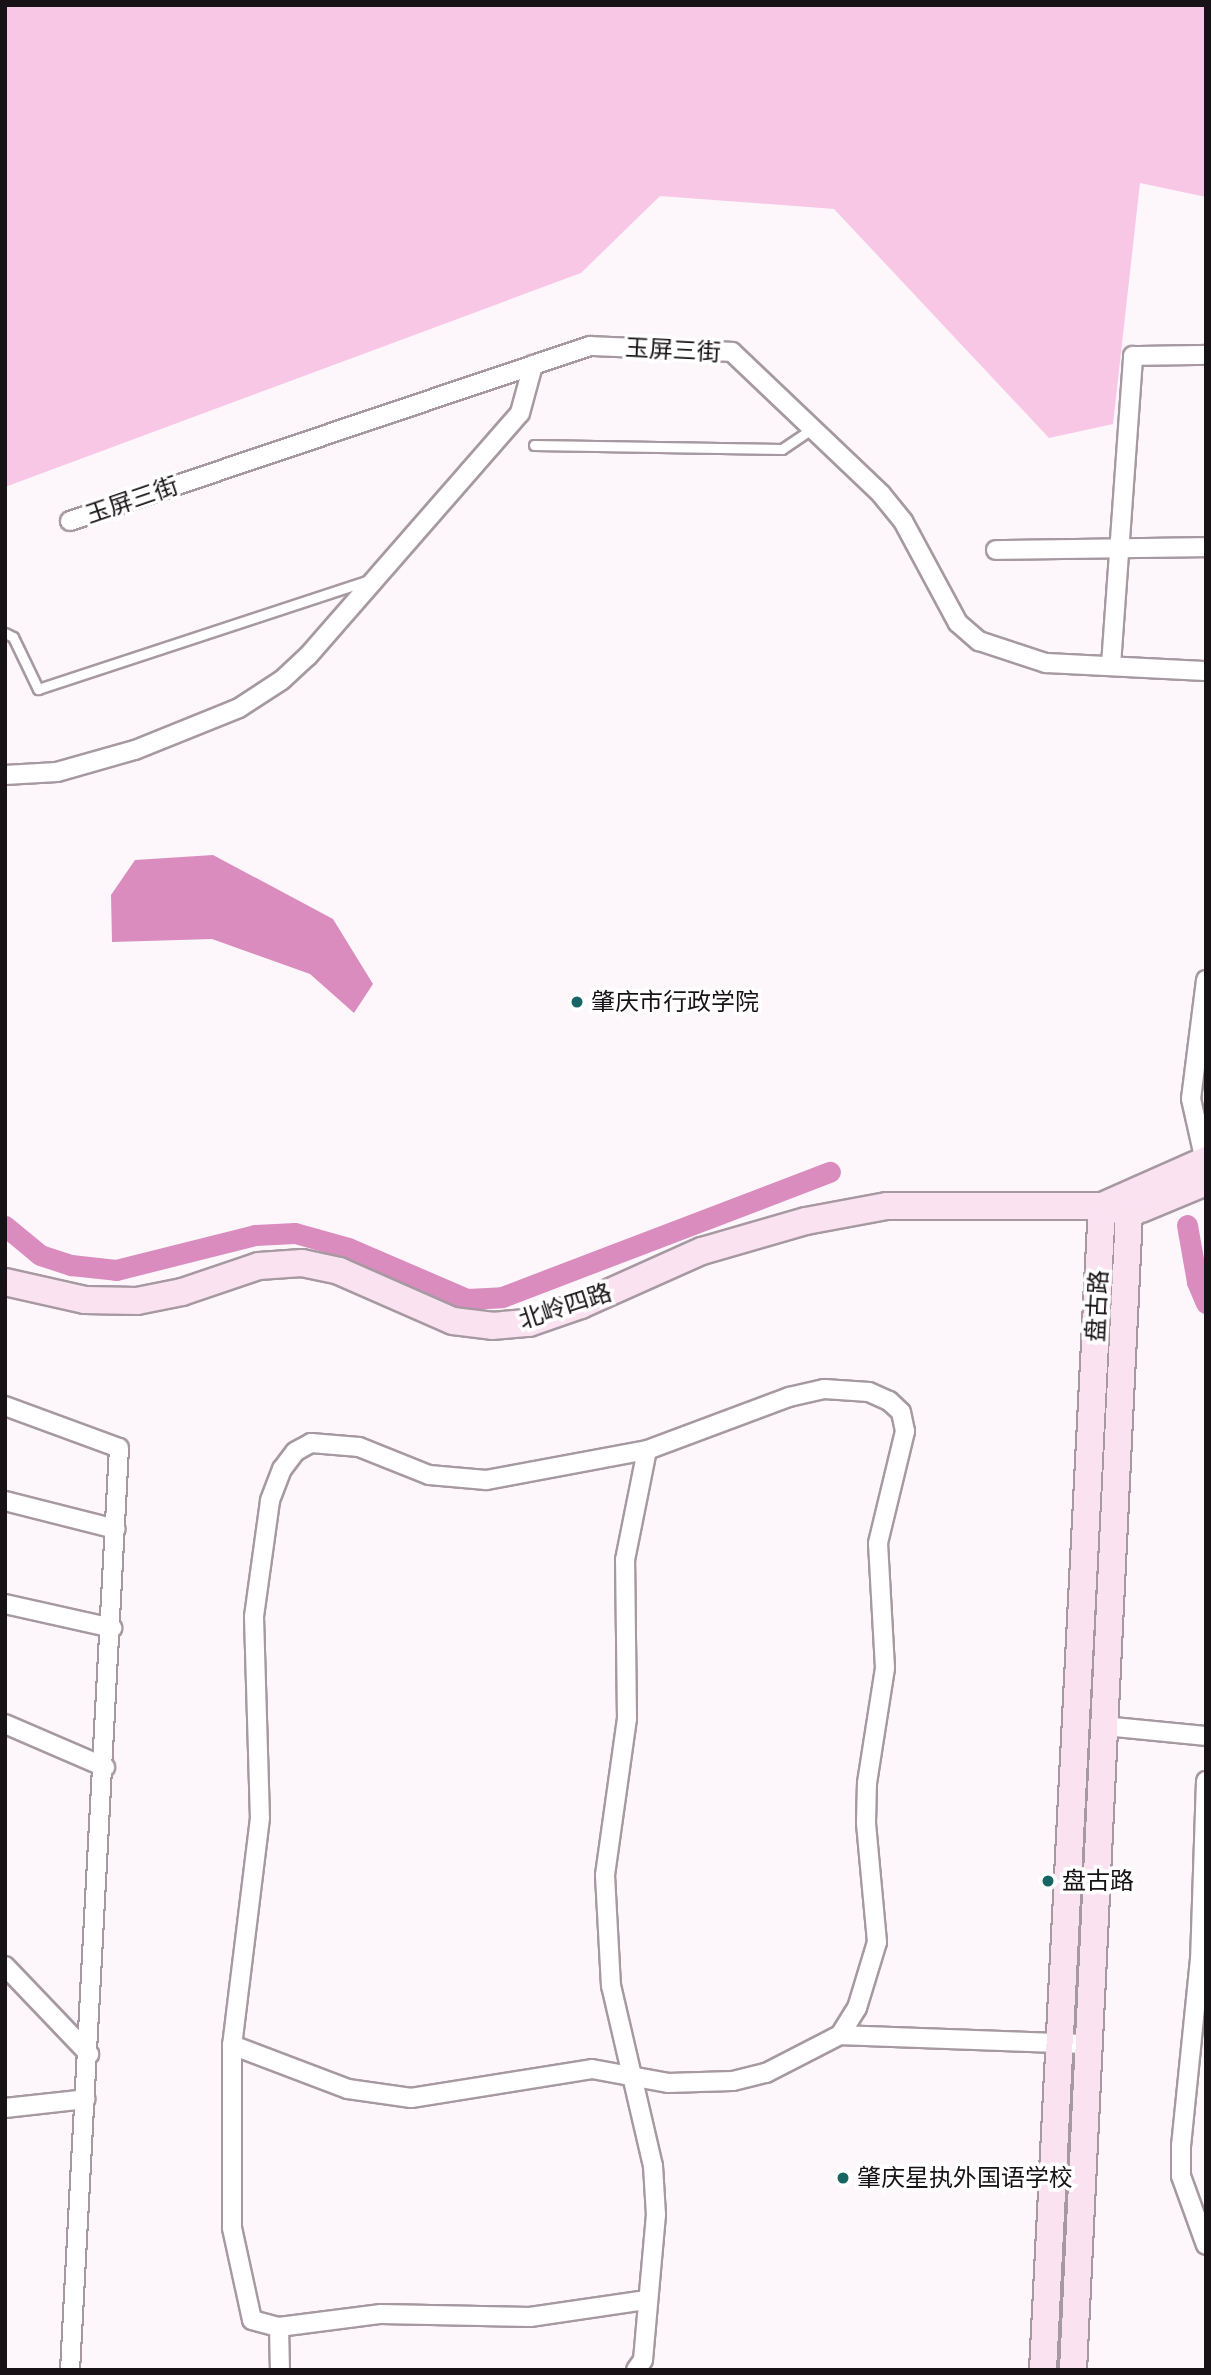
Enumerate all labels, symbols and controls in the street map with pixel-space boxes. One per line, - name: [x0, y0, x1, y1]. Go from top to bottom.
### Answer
- street label: 玉屏三街: [624, 333, 722, 367]
- street label: 玉屏三街: [82, 471, 182, 529]
- place label: 肇庆市行政学院: [591, 988, 759, 1016]
- marker: 肇庆市行政学院: [569, 994, 585, 1010]
- street label: 盘古路: [1081, 1269, 1113, 1343]
- street label: 北岭四路: [515, 1277, 615, 1335]
- place label: 盘古路: [1062, 1867, 1134, 1895]
- marker: 盘古路: [1040, 1873, 1056, 1889]
- place label: 肇庆星执外国语学校: [857, 2164, 1073, 2192]
- marker: 肇庆星执外国语学校: [835, 2170, 851, 2186]

